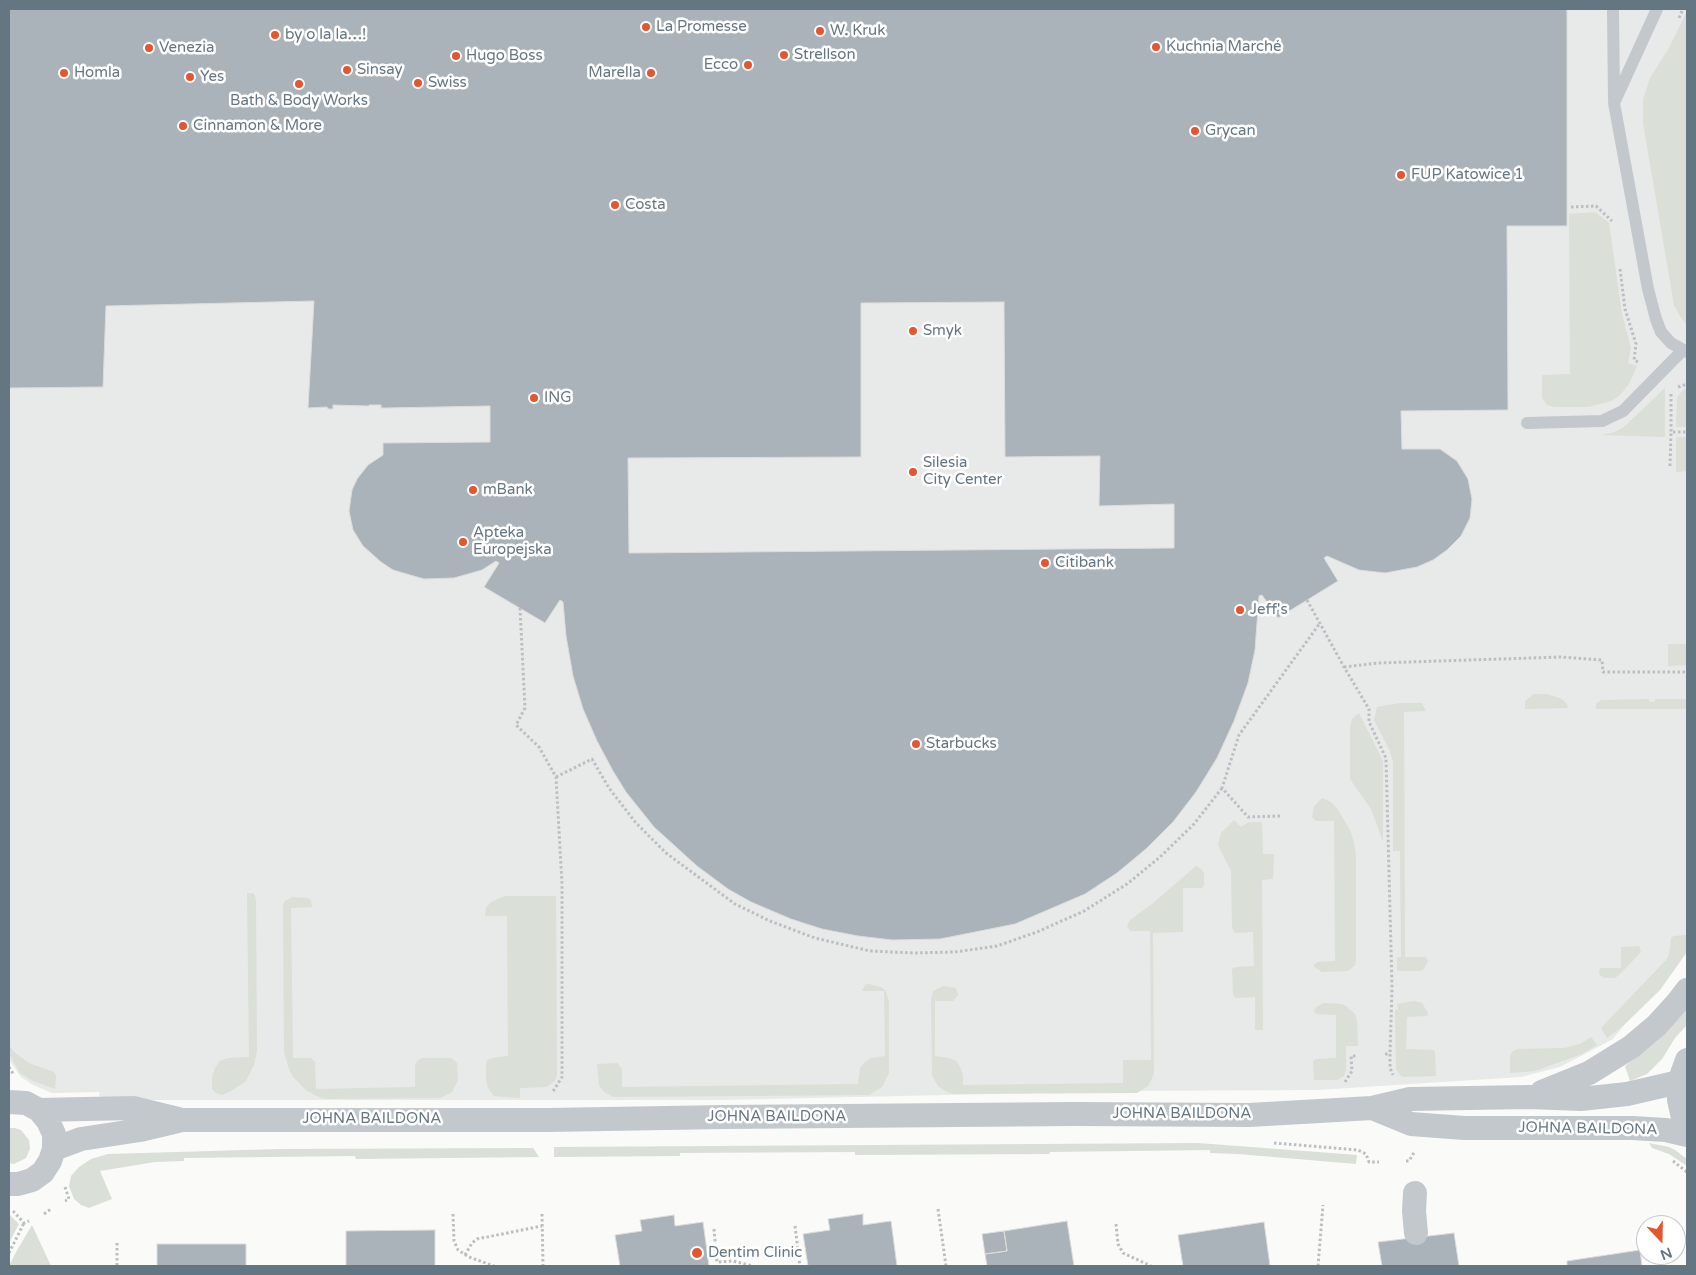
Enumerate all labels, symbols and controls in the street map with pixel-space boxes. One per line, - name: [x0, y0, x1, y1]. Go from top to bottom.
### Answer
- place label: La Promesse: [656, 18, 747, 36]
- marker: La Promesse: [640, 21, 652, 33]
- place label: W. Kruk: [830, 22, 885, 40]
- marker: W. Kruk: [814, 25, 826, 37]
- place label: by o la la…!: [285, 26, 366, 44]
- marker: by o la la…!: [269, 29, 281, 41]
- place label: Kuchnia Marché: [1166, 38, 1282, 56]
- place label: Venezia: [159, 39, 214, 57]
- marker: Kuchnia Marché: [1150, 41, 1162, 53]
- marker: Venezia: [143, 42, 155, 54]
- place label: Strellson: [794, 46, 856, 64]
- place label: Hugo Boss: [466, 47, 543, 65]
- marker: Strellson: [778, 49, 790, 61]
- marker: Hugo Boss: [450, 50, 462, 62]
- place label: Ecco: [704, 56, 738, 74]
- marker: Ecco: [742, 59, 754, 71]
- place label: Sinsay: [357, 61, 403, 79]
- place label: Homla: [74, 64, 120, 82]
- marker: Sinsay: [341, 64, 353, 76]
- place label: Marella: [588, 64, 641, 82]
- marker: Homla: [58, 67, 70, 79]
- marker: Marella: [645, 67, 657, 79]
- place label: Yes: [200, 68, 224, 86]
- marker: Yes: [184, 71, 196, 83]
- place label: Swiss: [428, 74, 467, 92]
- marker: Swiss: [412, 77, 424, 89]
- marker: Bath & Body Works: [293, 78, 305, 90]
- place label: Bath & Body Works: [230, 92, 368, 110]
- place label: Cinnamon & More: [193, 117, 322, 135]
- marker: Cinnamon & More: [177, 120, 189, 132]
- place label: Grycan: [1205, 122, 1256, 140]
- marker: Grycan: [1189, 125, 1201, 137]
- place label: FUP Katowice 1: [1411, 166, 1524, 184]
- marker: FUP Katowice 1: [1395, 169, 1407, 181]
- place label: Costa: [625, 196, 666, 214]
- marker: Costa: [609, 199, 621, 211]
- place label: Smyk: [923, 322, 962, 340]
- marker: Smyk: [907, 325, 919, 337]
- place label: ING: [544, 389, 572, 407]
- marker: ING: [528, 392, 540, 404]
- place label: Silesia City Center: [923, 454, 1002, 489]
- marker: Silesia City Center: [907, 466, 919, 478]
- place label: mBank: [483, 481, 533, 499]
- marker: mBank: [467, 484, 479, 496]
- place label: Apteka Europejska: [473, 524, 552, 559]
- marker: Apteka Europejska: [457, 536, 469, 548]
- place label: Citibank: [1055, 554, 1114, 572]
- marker: Citibank: [1039, 557, 1051, 569]
- place label: Jeff's: [1250, 601, 1288, 619]
- marker: Jeff's: [1234, 604, 1246, 616]
- place label: Starbucks: [926, 735, 997, 753]
- marker: Starbucks: [910, 738, 922, 750]
- street label: JOHNA BAILDONA: [1113, 1105, 1251, 1123]
- street label: JOHNA BAILDONA: [708, 1108, 846, 1126]
- street label: JOHNA BAILDONA: [303, 1110, 441, 1128]
- street label: JOHNA BAILDONA: [1518, 1119, 1658, 1139]
- north arrow: [1636, 1215, 1686, 1265]
- place label: Dentim Clinic: [708, 1244, 802, 1262]
- text: N: [1658, 1244, 1674, 1263]
- marker: Dentim Clinic: [690, 1246, 704, 1260]

